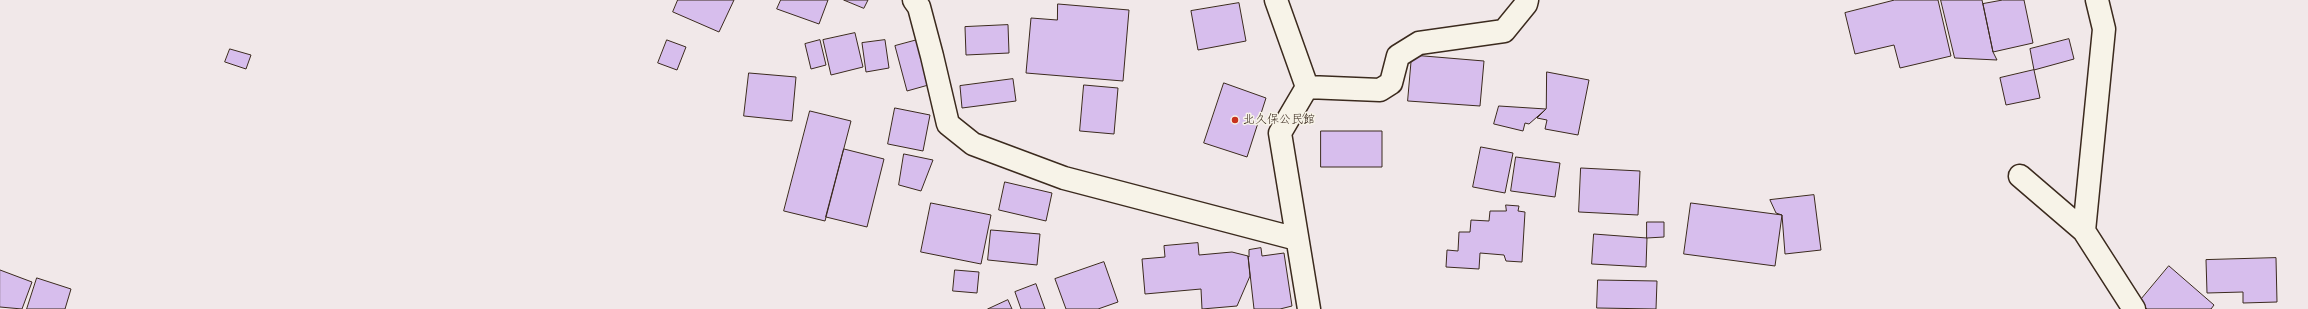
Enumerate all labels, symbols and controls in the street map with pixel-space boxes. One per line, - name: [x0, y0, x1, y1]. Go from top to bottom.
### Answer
- place label: 北久保公民館: [1243, 113, 1315, 127]
- marker: 北久保公民館: [1230, 115, 1240, 125]

